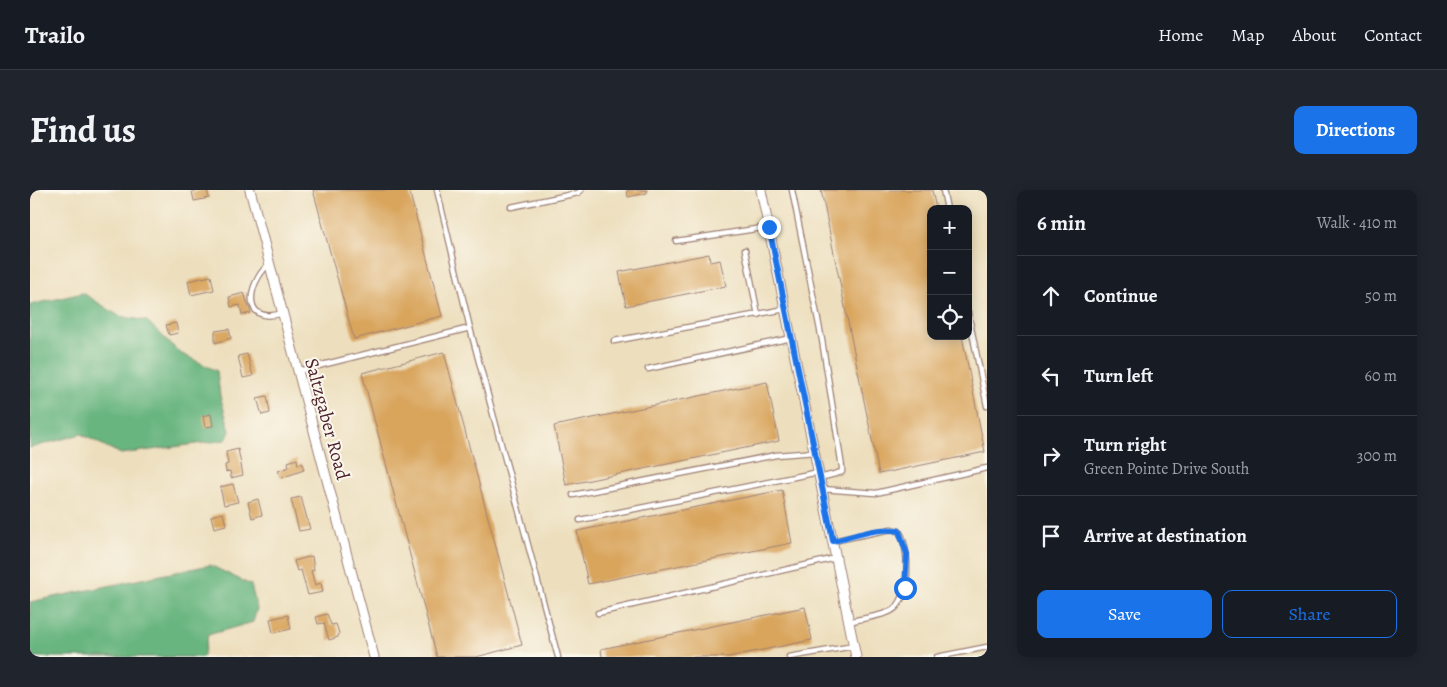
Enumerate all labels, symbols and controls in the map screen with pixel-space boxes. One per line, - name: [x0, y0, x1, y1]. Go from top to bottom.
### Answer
- text: Trailo: [25, 19, 85, 51]
- text: Home: [1158, 23, 1203, 47]
- text: Map: [1231, 23, 1264, 47]
- text: About: [1292, 23, 1336, 47]
- text: Contact: [1364, 23, 1422, 47]
- text: Find us: [30, 106, 136, 154]
- button: Directions: [1294, 106, 1417, 154]
- map controls: [927, 205, 972, 340]
- button: +: [927, 205, 972, 250]
- text: 6 min: [1037, 209, 1086, 237]
- text: Walk · 410 m: [1317, 212, 1397, 234]
- route end: [758, 216, 781, 239]
- button: −: [927, 250, 972, 295]
- icon: ahead: [1037, 282, 1065, 310]
- text: Continue: [1084, 283, 1158, 309]
- text: 50 m: [1365, 285, 1397, 307]
- button: locate: [927, 295, 972, 340]
- street label: Saltzgaber Road: [298, 355, 356, 484]
- icon: left: [1037, 362, 1065, 390]
- text: Turn left: [1084, 363, 1153, 389]
- text: 60 m: [1365, 365, 1397, 387]
- text: Turn right: [1084, 432, 1166, 458]
- icon: right: [1037, 442, 1065, 470]
- text: 300 m: [1357, 445, 1397, 467]
- text: Green Pointe Drive South: [1084, 458, 1249, 480]
- icon: arrive: [1037, 522, 1065, 550]
- text: Arrive at destination: [1084, 523, 1247, 549]
- route start: [894, 577, 917, 600]
- button: Save: [1037, 590, 1212, 638]
- button: Share: [1222, 590, 1397, 638]

